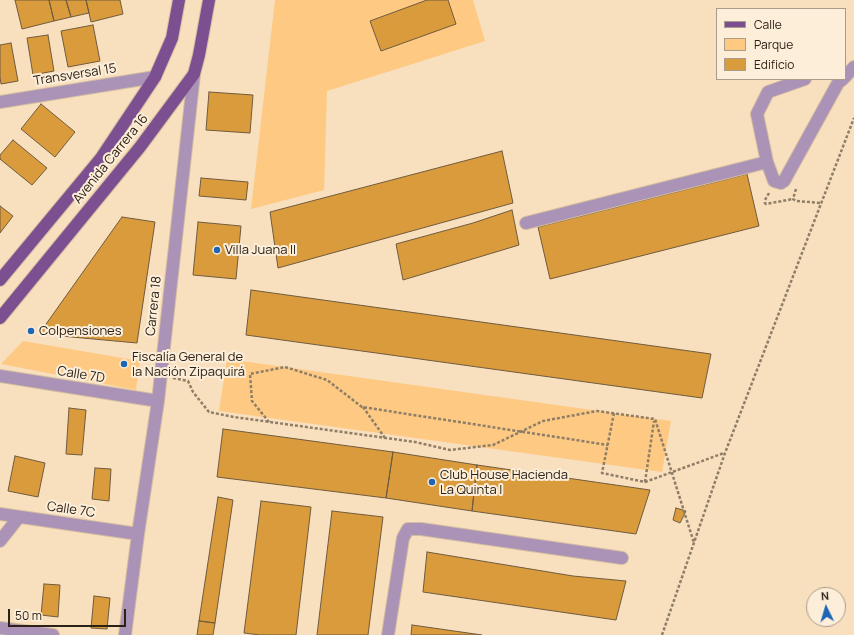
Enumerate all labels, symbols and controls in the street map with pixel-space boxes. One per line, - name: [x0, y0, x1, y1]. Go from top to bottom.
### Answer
- legend: [716, 8, 846, 80]
- text: Calle: [754, 16, 782, 33]
- text: Parque: [754, 36, 793, 53]
- text: Edificio: [754, 56, 794, 73]
- street label: Transversal 15: [32, 61, 118, 89]
- street label: Avenida Carrera 16: [70, 111, 152, 207]
- place label: Villa Juana II: [225, 242, 296, 258]
- marker: Villa Juana II: [212, 245, 222, 255]
- street label: Carrera 18: [143, 275, 165, 337]
- place label: Colpensiones: [39, 323, 122, 339]
- marker: Colpensiones: [26, 326, 36, 336]
- place label: Fiscalía General de la Nación Zipaquirá: [132, 349, 245, 380]
- marker: Fiscalía General de la Nación Zipaquirá: [119, 359, 129, 369]
- street label: Calle 7D: [56, 364, 106, 386]
- place label: Club House Hacienda La Quinta I: [440, 467, 568, 498]
- marker: Club House Hacienda La Quinta I: [427, 477, 437, 487]
- street label: Calle 7C: [46, 499, 96, 521]
- north arrow: [806, 587, 846, 627]
- text: N: [820, 588, 830, 603]
- scale bar: [10, 601, 128, 627]
- text: 50 m: [15, 607, 42, 624]

